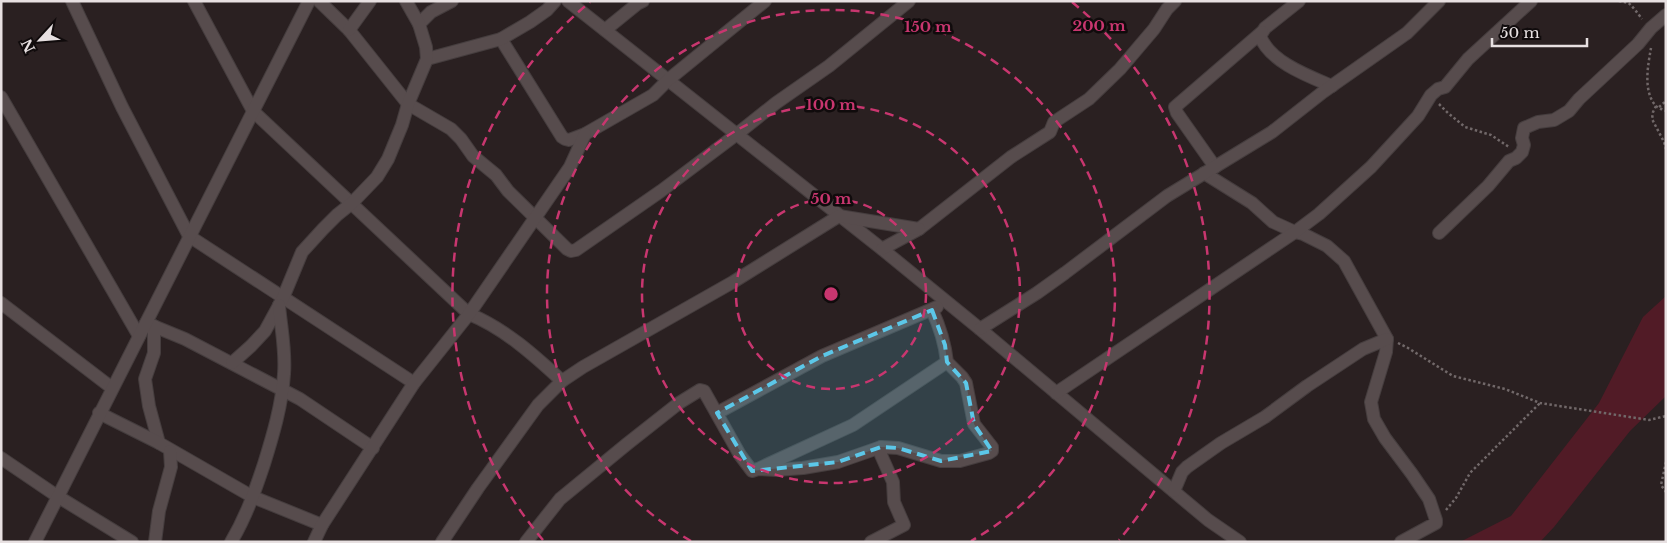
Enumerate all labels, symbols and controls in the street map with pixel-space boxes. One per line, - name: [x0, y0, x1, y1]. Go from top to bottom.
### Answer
- north arrow: [15, 15, 65, 65]
- scale bar: [1492, 15, 1587, 47]
- text: 200 m: [1073, 16, 1126, 35]
- text: 150 m: [904, 17, 952, 36]
- text: 50 m: [1500, 23, 1540, 42]
- text: N: [17, 36, 39, 56]
- text: 100 m: [806, 95, 856, 114]
- text: 50 m: [811, 189, 852, 208]
- centre of rings: [822, 285, 840, 303]

